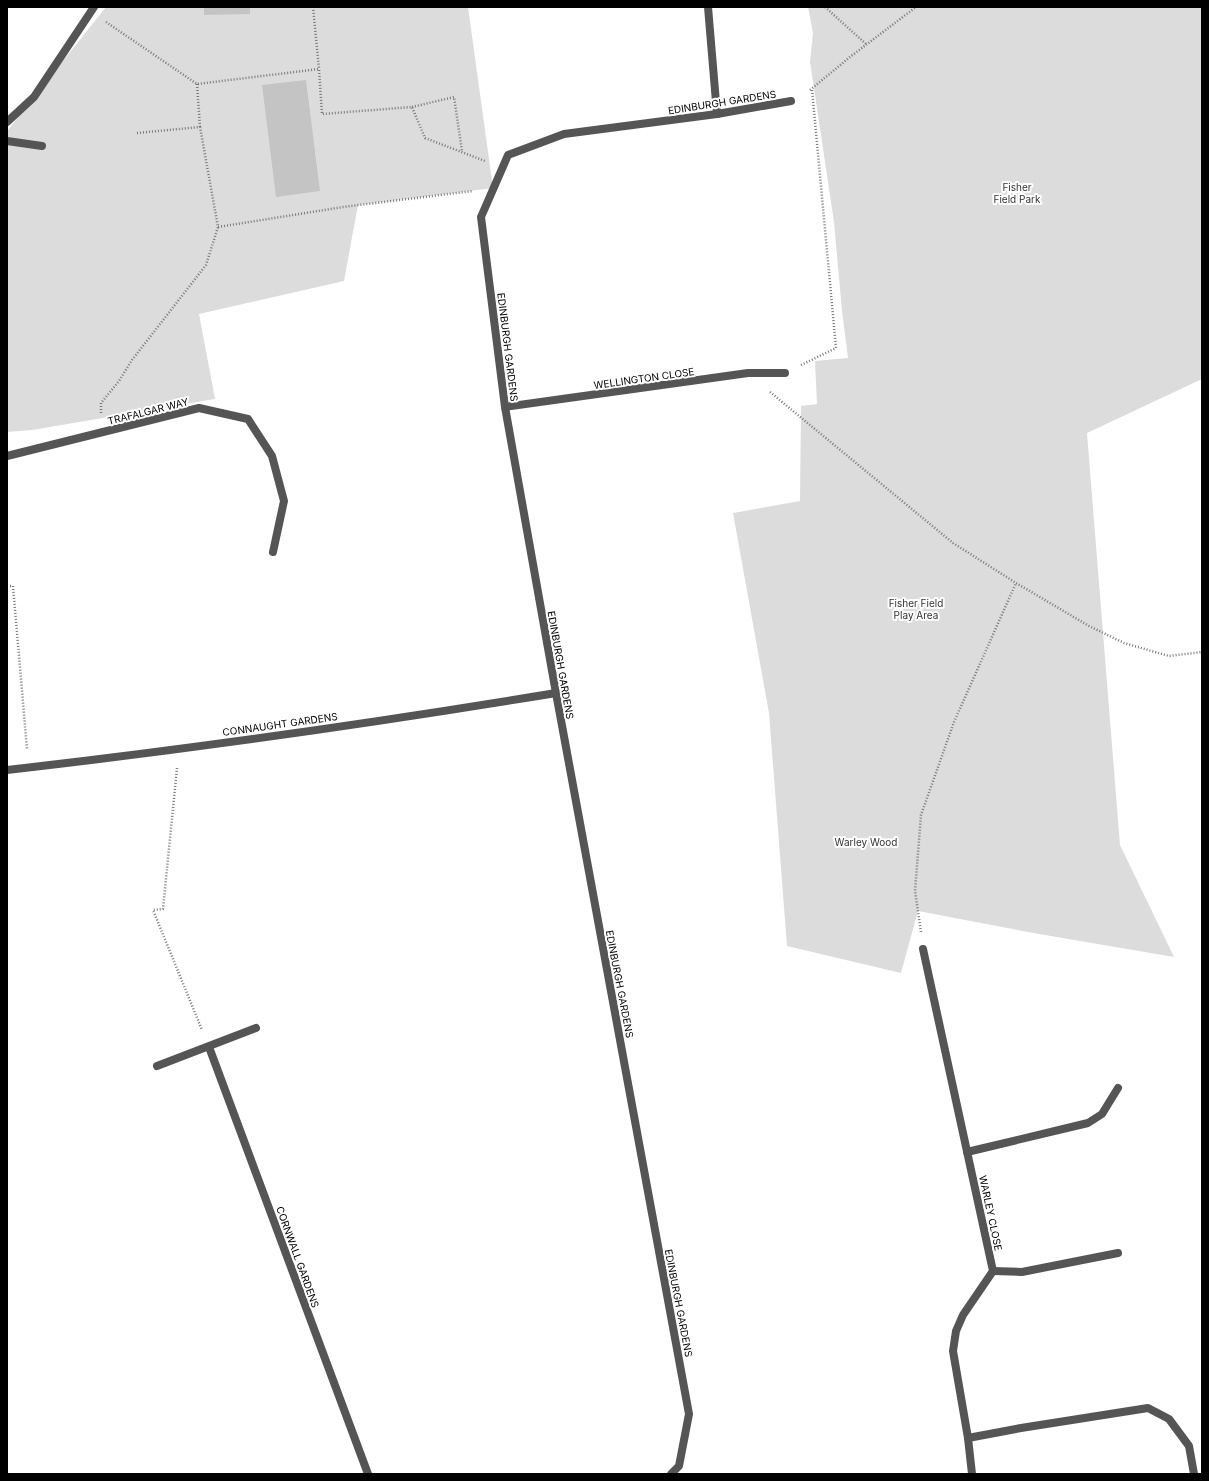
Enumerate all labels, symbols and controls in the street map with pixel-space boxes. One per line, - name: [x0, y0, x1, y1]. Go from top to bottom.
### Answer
- street label: EDINBURGH GARDENS: [667, 88, 777, 116]
- park label: Fisher Field Park: [994, 181, 1041, 205]
- street label: EDINBURGH GARDENS: [495, 292, 521, 402]
- street label: WELLINGTON CLOSE: [593, 365, 695, 391]
- street label: TRAFALGAR WAY: [106, 395, 190, 427]
- park label: Fisher Field Play Area: [889, 597, 943, 621]
- street label: EDINBURGH GARDENS: [546, 610, 576, 720]
- street label: CONNAUGHT GARDENS: [222, 710, 338, 738]
- park label: Warley Wood: [835, 836, 897, 848]
- street label: EDINBURGH GARDENS: [604, 929, 636, 1039]
- street label: WARLEY CLOSE: [977, 1174, 1005, 1252]
- street label: CORNWALL GARDENS: [274, 1205, 322, 1309]
- street label: EDINBURGH GARDENS: [663, 1248, 695, 1358]

